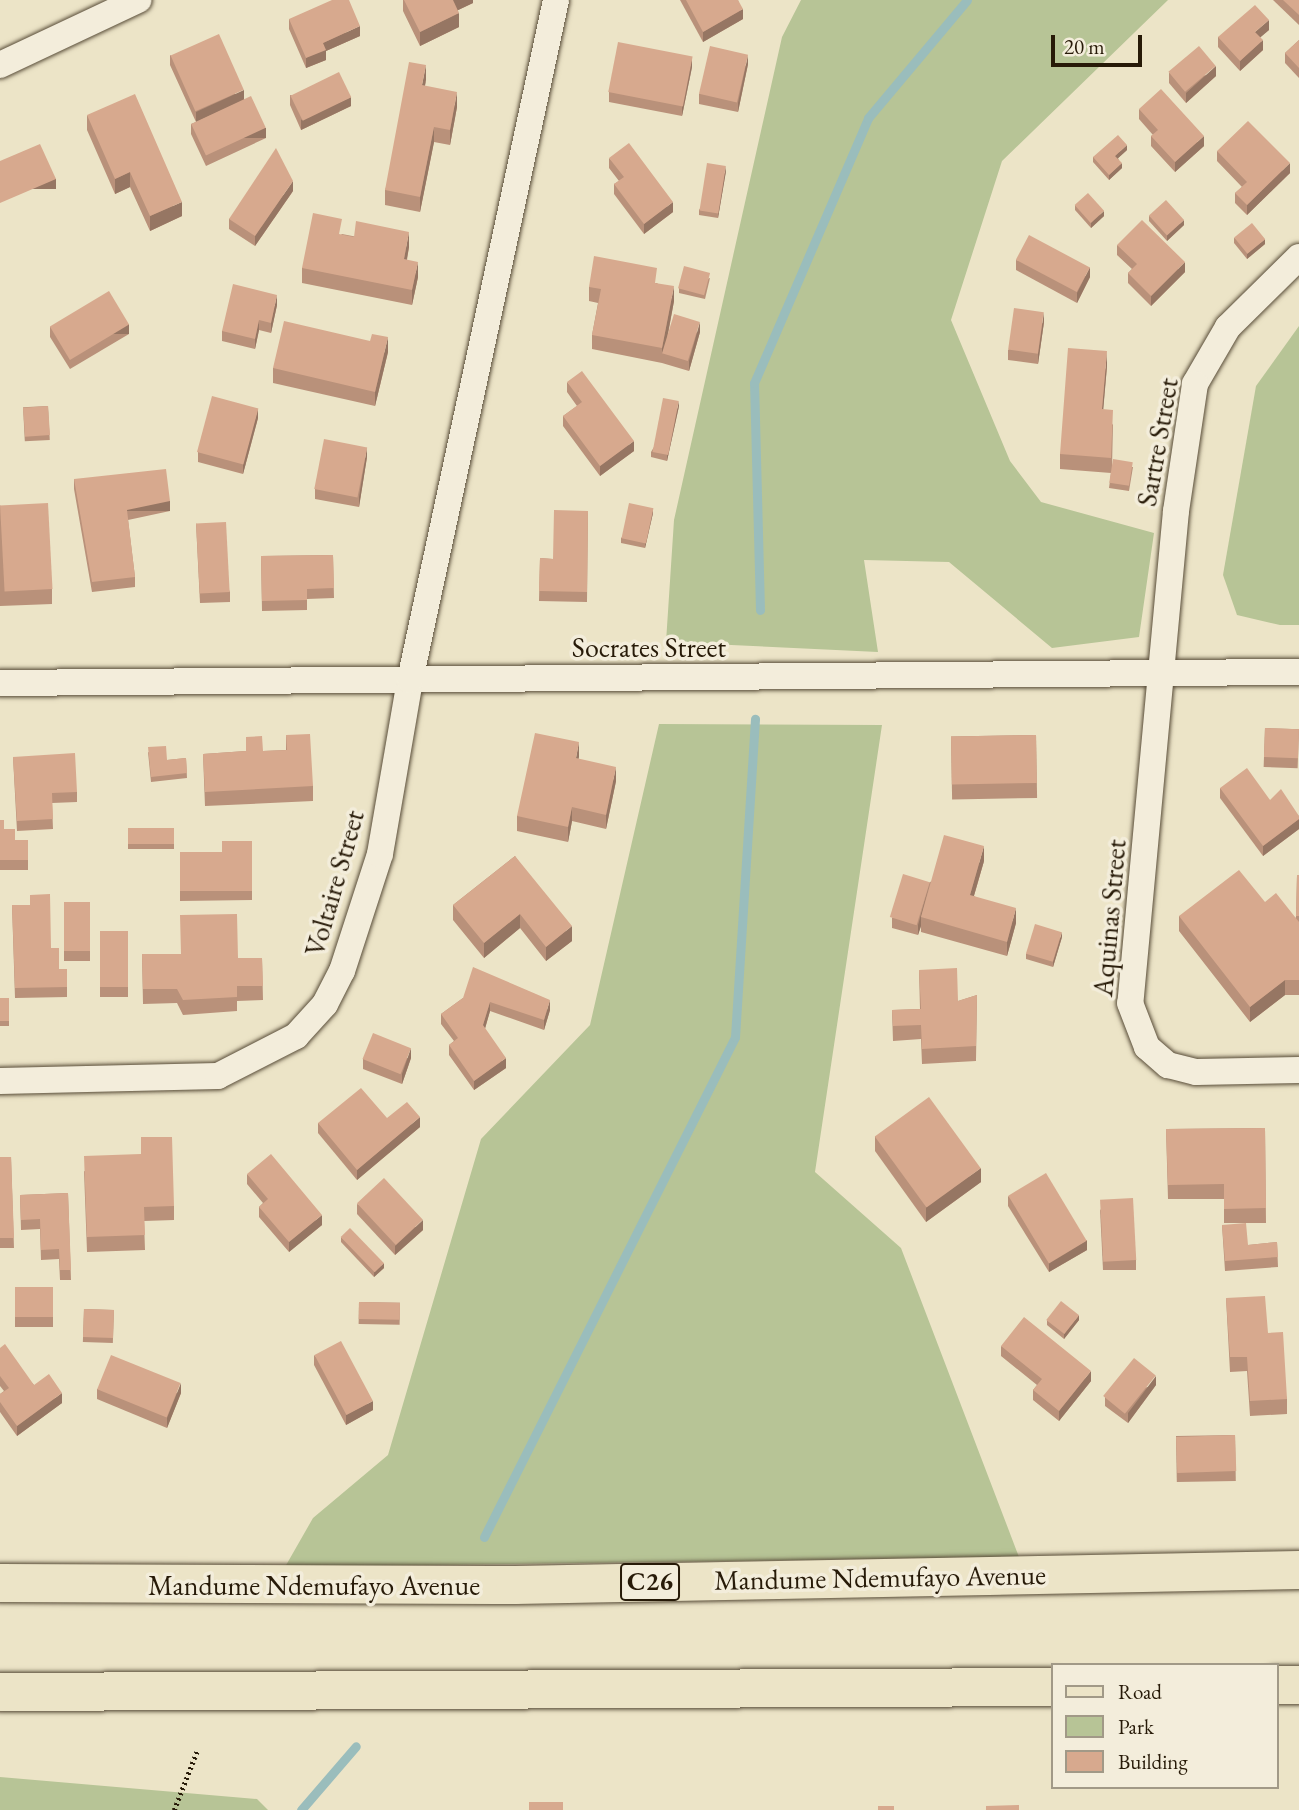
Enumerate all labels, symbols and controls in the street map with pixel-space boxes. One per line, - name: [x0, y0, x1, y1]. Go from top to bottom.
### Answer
- scale bar: [1054, 21, 1145, 65]
- text: 20 m: [1064, 33, 1105, 60]
- street label: Sartre Street: [1129, 375, 1185, 509]
- street label: Socrates Street: [572, 630, 726, 664]
- street label: Voltaire Street: [297, 806, 371, 960]
- street label: Aquinas Street: [1085, 838, 1133, 998]
- street label: Mandume Ndemufayo Avenue: [714, 1557, 1046, 1597]
- road number: C26: [618, 1560, 682, 1604]
- street label: Mandume Ndemufayo Avenue: [148, 1568, 480, 1602]
- legend: [1050, 1663, 1278, 1789]
- text: Road: [1118, 1678, 1162, 1705]
- text: Park: [1118, 1713, 1154, 1740]
- text: Building: [1118, 1748, 1188, 1775]

